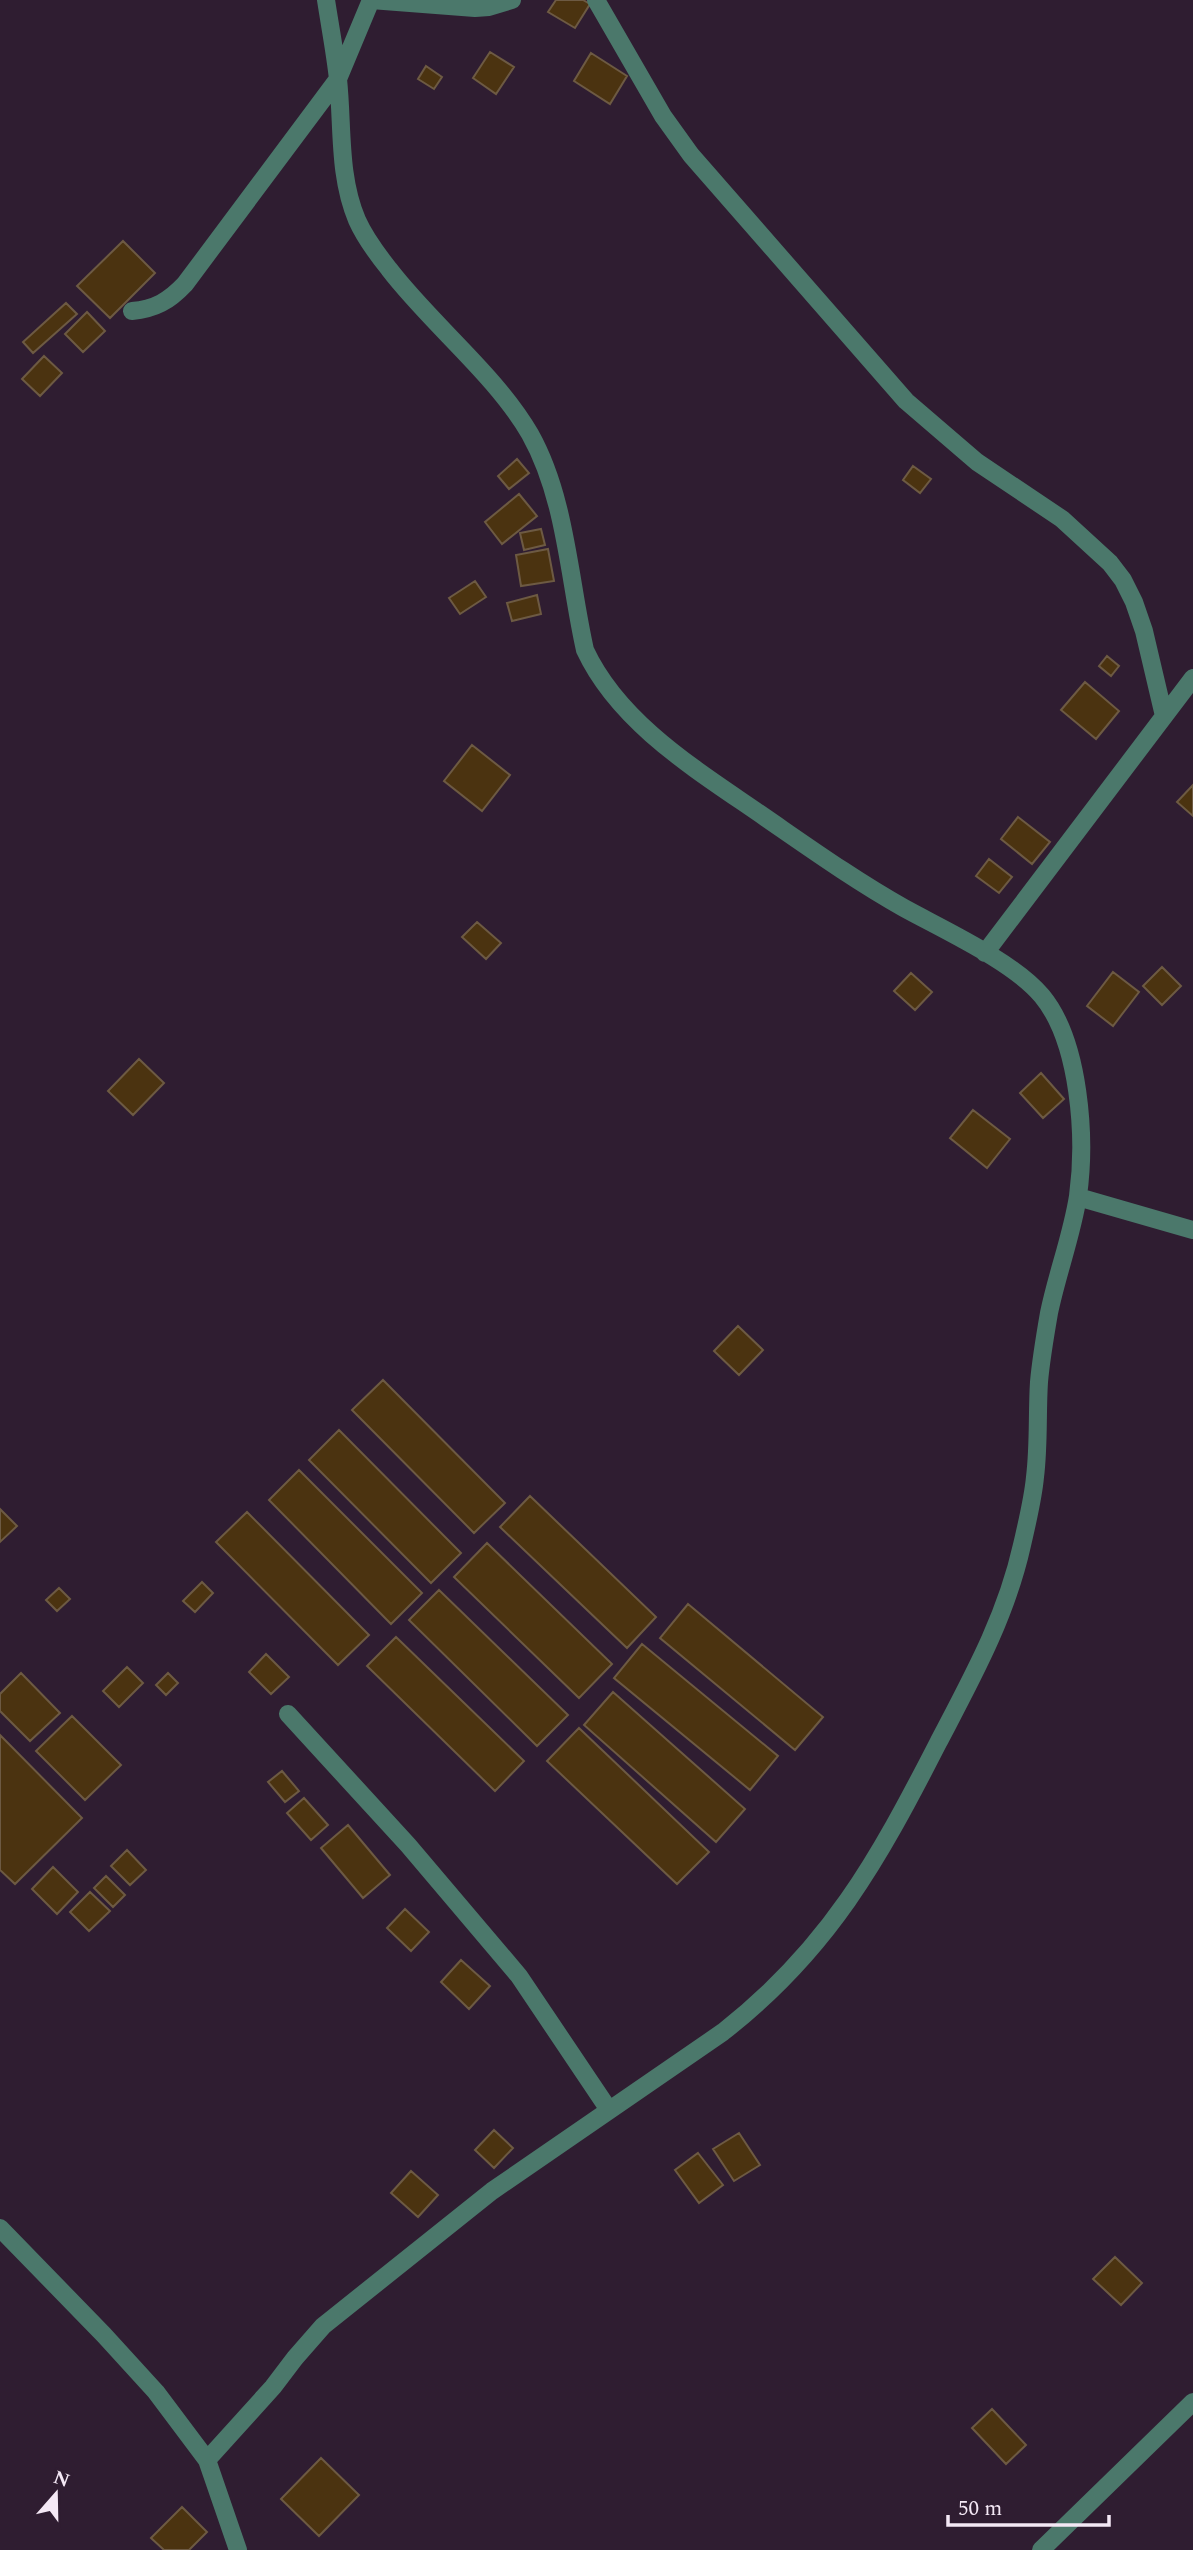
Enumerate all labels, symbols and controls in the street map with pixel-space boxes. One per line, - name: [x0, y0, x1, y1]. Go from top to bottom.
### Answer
- north arrow: [21, 2459, 91, 2529]
- text: N: [49, 2463, 74, 2496]
- scale bar: [948, 2484, 1109, 2528]
- text: 50 m: [958, 2493, 1002, 2525]

